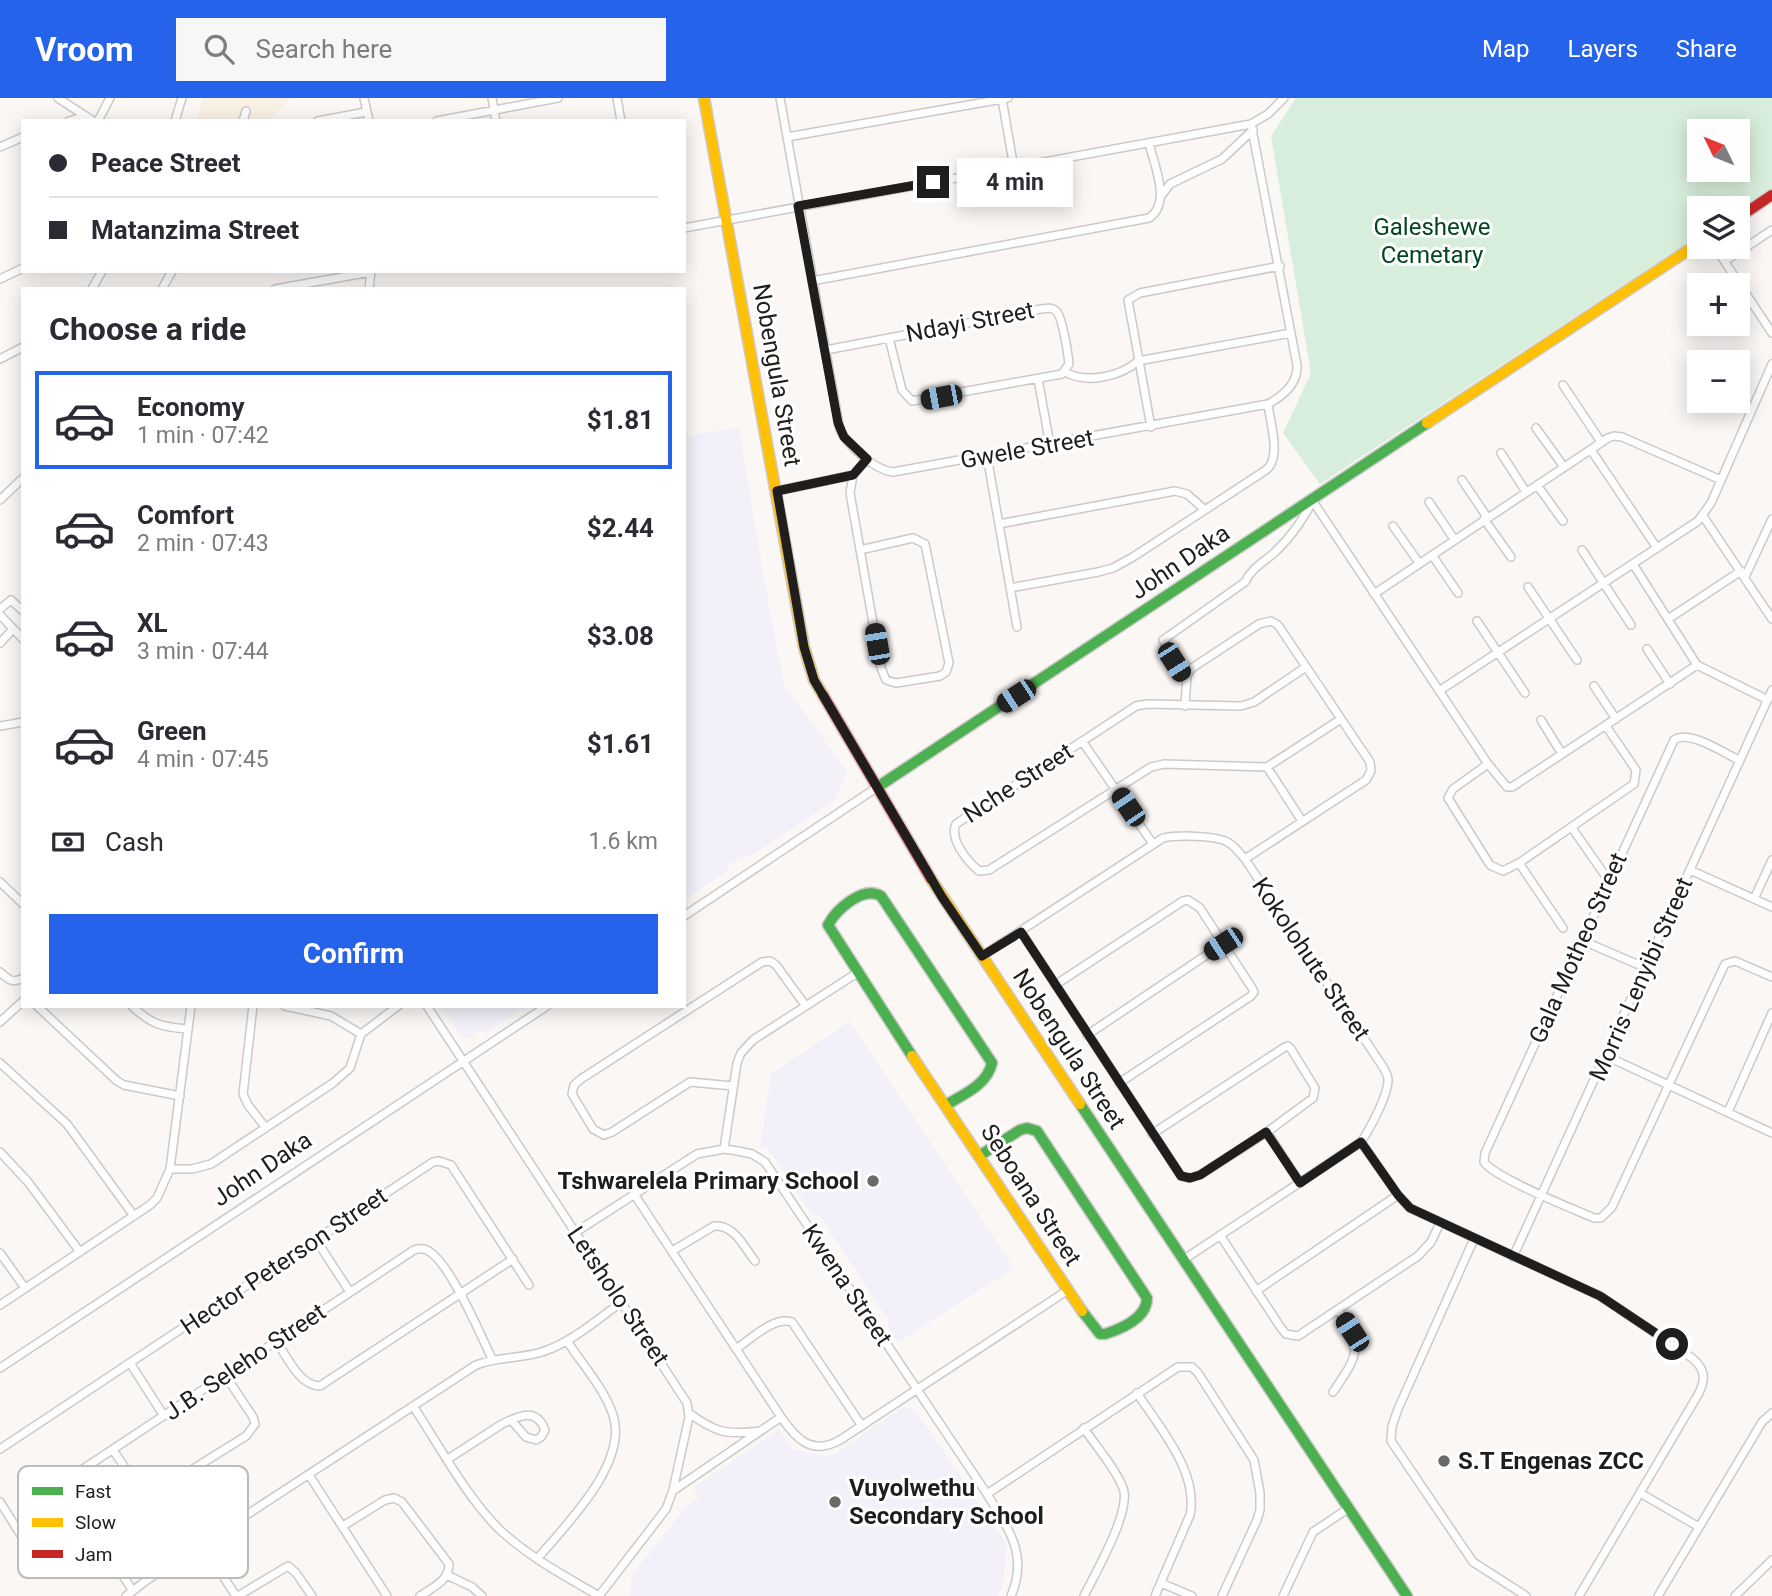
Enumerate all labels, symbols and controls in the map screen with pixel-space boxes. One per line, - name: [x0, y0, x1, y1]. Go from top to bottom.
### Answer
- search box: [176, 18, 666, 81]
- text: Vroom: [35, 30, 134, 69]
- icon: search: [200, 30, 238, 68]
- text: Search here: [256, 34, 392, 64]
- text: Map: [1482, 35, 1530, 63]
- text: Layers: [1568, 35, 1638, 63]
- text: Share: [1676, 35, 1737, 63]
- north arrow: [1687, 119, 1750, 182]
- map controls: [1687, 119, 1750, 413]
- text: Peace Street: [91, 148, 241, 178]
- callout: 4 min: [958, 158, 1073, 206]
- route end: [917, 166, 949, 198]
- text: 4 min: [986, 169, 1044, 196]
- button: layers: [1687, 196, 1750, 259]
- park label: Galeshewe Cemetary: [1373, 213, 1491, 269]
- text: Matanzima Street: [91, 215, 299, 245]
- button: +: [1687, 273, 1750, 336]
- street label: Nobengula Street: [747, 281, 807, 469]
- street label: Ndayi Street: [904, 296, 1037, 348]
- text: Choose a ride: [49, 310, 246, 348]
- button: −: [1687, 350, 1750, 413]
- car: [919, 383, 964, 411]
- icon: car: [53, 389, 116, 452]
- text: Economy: [137, 392, 244, 422]
- text: $1.81: [587, 405, 654, 435]
- text: 1 min · 07:42: [137, 422, 269, 449]
- street label: Gwele Street: [958, 423, 1096, 475]
- icon: car: [53, 497, 116, 560]
- text: Comfort: [137, 500, 234, 530]
- text: $2.44: [587, 513, 654, 543]
- street label: John Daka: [1125, 519, 1235, 605]
- text: 2 min · 07:43: [137, 530, 269, 557]
- icon: car: [53, 605, 116, 668]
- text: XL: [137, 608, 168, 638]
- text: $3.08: [587, 621, 654, 651]
- car: [864, 621, 891, 667]
- text: 3 min · 07:44: [137, 638, 269, 665]
- car: [1154, 639, 1195, 685]
- car: [993, 676, 1040, 716]
- icon: car: [53, 713, 116, 776]
- text: Green: [137, 716, 207, 746]
- text: $1.61: [587, 729, 654, 759]
- street label: Nche Street: [958, 737, 1078, 829]
- text: 4 min · 07:45: [137, 746, 269, 773]
- car: [1108, 784, 1149, 830]
- icon: cash: [49, 823, 87, 861]
- text: Cash: [105, 827, 164, 857]
- text: 1.6 km: [589, 828, 658, 855]
- street label: Gala Motheo Street: [1523, 848, 1633, 1048]
- street label: Kokolohute Street: [1246, 872, 1376, 1046]
- street label: Morris Lenyibi Street: [1584, 873, 1699, 1085]
- button: Confirm: [49, 914, 658, 994]
- car: [1200, 924, 1247, 964]
- street label: Nobengula Street: [1007, 964, 1131, 1134]
- street label: Seboana Street: [975, 1119, 1087, 1271]
- street label: John Daka: [207, 1126, 317, 1212]
- place label: Tshwarelela Primary School: [557, 1167, 859, 1195]
- marker: Tshwarelela Primary School: [865, 1173, 881, 1189]
- street label: Hector Peterson Street: [176, 1181, 393, 1341]
- street label: Kwena Street: [796, 1219, 898, 1351]
- street label: Letsholo Street: [561, 1221, 675, 1371]
- street label: J.B. Seleho Street: [159, 1298, 331, 1426]
- car: [1332, 1309, 1373, 1355]
- route start: [1656, 1328, 1688, 1360]
- place label: S.T Engenas ZCC: [1458, 1447, 1644, 1475]
- marker: S.T Engenas ZCC: [1436, 1453, 1452, 1469]
- legend: [18, 1466, 248, 1578]
- place label: Vuyolwethu Secondary School: [849, 1474, 1044, 1530]
- text: Fast: [75, 1480, 112, 1503]
- marker: Vuyolwethu Secondary School: [827, 1494, 843, 1510]
- text: Slow: [75, 1511, 116, 1534]
- text: Jam: [75, 1543, 112, 1566]

